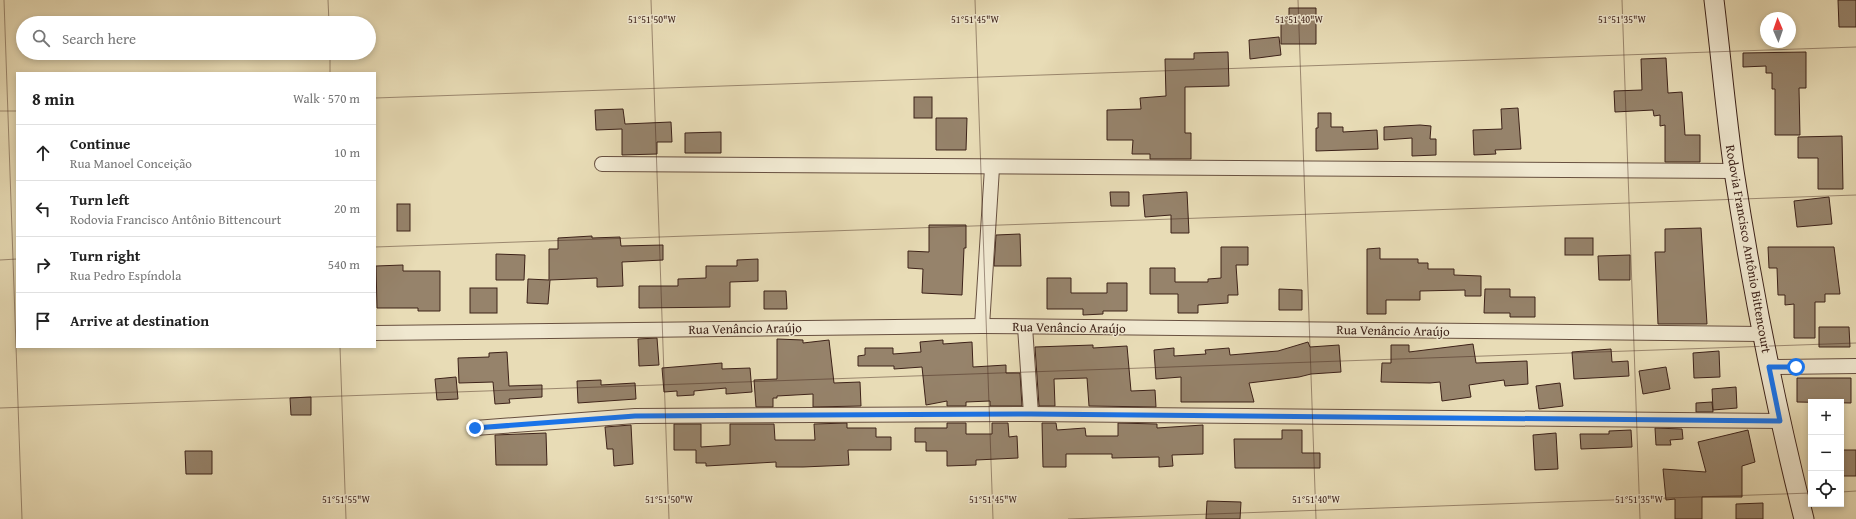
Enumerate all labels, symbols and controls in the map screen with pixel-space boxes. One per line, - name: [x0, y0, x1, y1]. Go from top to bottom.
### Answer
- text: 51°51'50"W: [628, 12, 676, 27]
- text: 51°51'45"W: [951, 12, 999, 27]
- text: 51°51'40"W: [1275, 12, 1323, 27]
- text: 51°51'35"W: [1598, 12, 1646, 27]
- north arrow: [1760, 12, 1796, 48]
- search box: [16, 16, 376, 60]
- icon: search: [30, 27, 52, 49]
- text: Search here: [62, 28, 136, 49]
- text: 8 min: [32, 86, 74, 111]
- text: Walk · 570 m: [293, 89, 360, 108]
- text: Continue: [70, 133, 131, 154]
- icon: ahead: [32, 142, 54, 164]
- text: 10 m: [334, 143, 360, 162]
- street label: Rodovia Francisco Antônio Bittencourt: [1721, 143, 1776, 355]
- text: Rua Manoel Conceição: [70, 154, 192, 173]
- text: Turn left: [70, 189, 129, 210]
- icon: left: [32, 198, 54, 220]
- text: 20 m: [334, 199, 360, 218]
- text: Rodovia Francisco Antônio Bittencourt: [70, 210, 281, 229]
- text: Turn right: [70, 245, 141, 266]
- icon: right: [32, 254, 54, 276]
- text: 540 m: [328, 255, 360, 274]
- text: Rua Pedro Espíndola: [70, 266, 181, 285]
- icon: arrive: [32, 310, 54, 332]
- text: Arrive at destination: [70, 310, 209, 331]
- street label: Rua Venâncio Araújo: [1012, 317, 1126, 338]
- street label: Rua Venâncio Araújo: [688, 318, 802, 339]
- street label: Rua Venâncio Araújo: [1336, 320, 1450, 341]
- route start: [1787, 358, 1805, 376]
- map controls: [1808, 399, 1844, 507]
- button: +: [1808, 399, 1844, 435]
- route end: [466, 419, 484, 437]
- button: −: [1808, 435, 1844, 471]
- button: locate: [1808, 471, 1844, 507]
- text: 51°51'55"W: [322, 492, 370, 507]
- text: 51°51'50"W: [645, 492, 693, 507]
- text: 51°51'45"W: [969, 492, 1017, 507]
- text: 51°51'40"W: [1292, 492, 1340, 507]
- text: 51°51'35"W: [1615, 492, 1663, 507]

